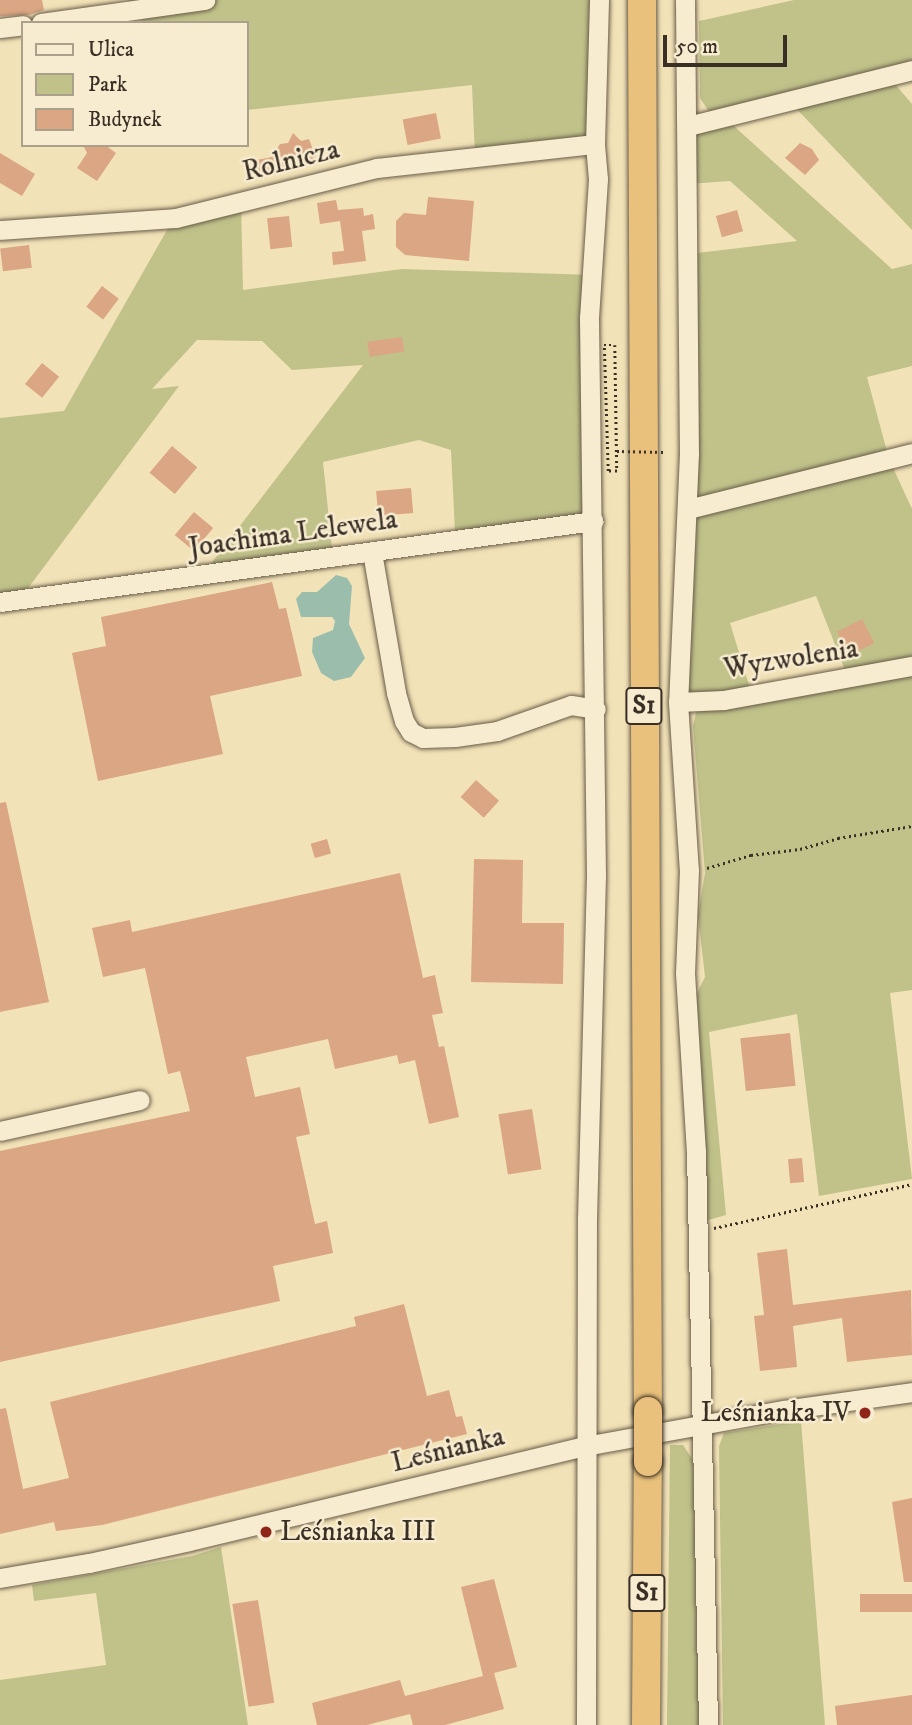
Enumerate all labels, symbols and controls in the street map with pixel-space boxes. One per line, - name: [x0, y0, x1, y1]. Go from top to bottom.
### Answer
- legend: [21, 21, 248, 147]
- scale bar: [667, 21, 791, 65]
- text: 50 m: [676, 34, 718, 60]
- text: Ulica: [88, 37, 134, 63]
- text: Park: [88, 72, 127, 98]
- text: Budynek: [88, 107, 162, 133]
- street label: Rolnicza: [239, 133, 343, 189]
- street label: Joachima Lelewela: [186, 503, 400, 565]
- street label: Wyzwolenia: [721, 632, 861, 686]
- road number: S1: [625, 684, 663, 728]
- place label: Leśnianka IV: [700, 1396, 851, 1430]
- marker: Leśnianka IV: [857, 1405, 873, 1421]
- street label: Leśnianka: [388, 1420, 508, 1480]
- place label: Leśnianka III: [280, 1515, 436, 1549]
- marker: Leśnianka III: [258, 1524, 274, 1540]
- road number: S1: [628, 1570, 666, 1616]

